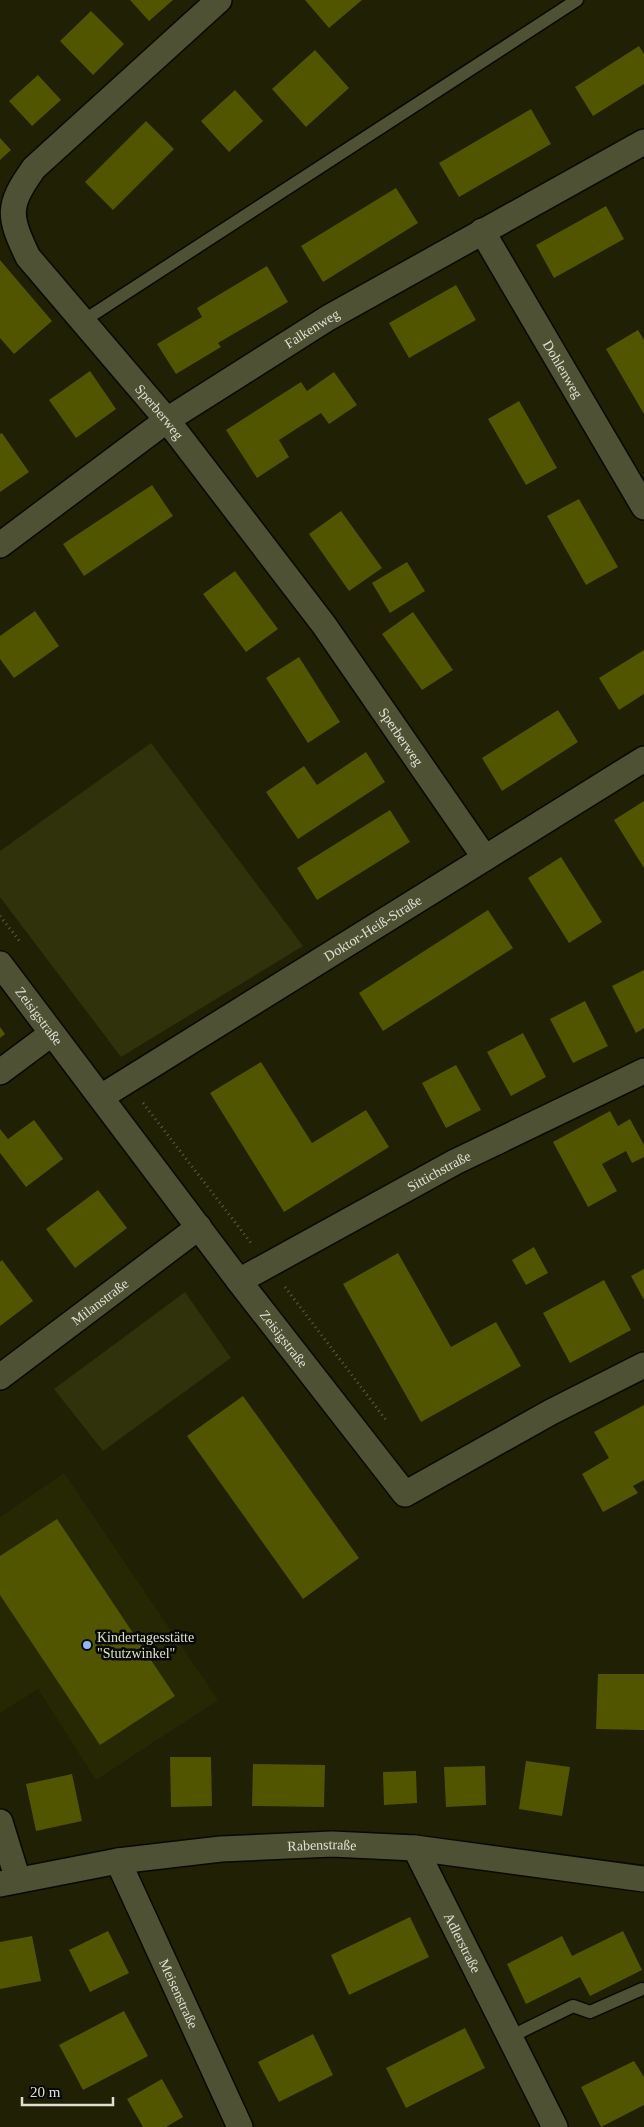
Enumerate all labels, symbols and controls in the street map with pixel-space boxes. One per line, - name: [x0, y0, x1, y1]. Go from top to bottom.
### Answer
- street label: Falkenweg: [282, 306, 342, 351]
- street label: Dohlenweg: [540, 338, 585, 401]
- street label: Sperberweg: [132, 382, 186, 443]
- street label: Sperberweg: [376, 705, 426, 769]
- street label: Doktor-Heiß-Straße: [322, 892, 424, 964]
- street label: Zeisigstraße: [12, 984, 65, 1048]
- street label: Sittichstraße: [405, 1149, 473, 1195]
- street label: Milanstraße: [69, 1276, 131, 1328]
- street label: Zeisigstraße: [257, 1307, 310, 1370]
- place label: Kindertagesstätte "Stutzwinkel": [97, 1630, 194, 1661]
- marker: Kindertagesstätte "Stutzwinkel": [81, 1639, 93, 1651]
- street label: Rabenstraße: [287, 1837, 357, 1854]
- street label: Adlerstraße: [441, 1910, 483, 1976]
- street label: Meisenstraße: [156, 1957, 201, 2031]
- scale bar: [22, 2074, 114, 2106]
- text: 20 m: [30, 2084, 61, 2100]

